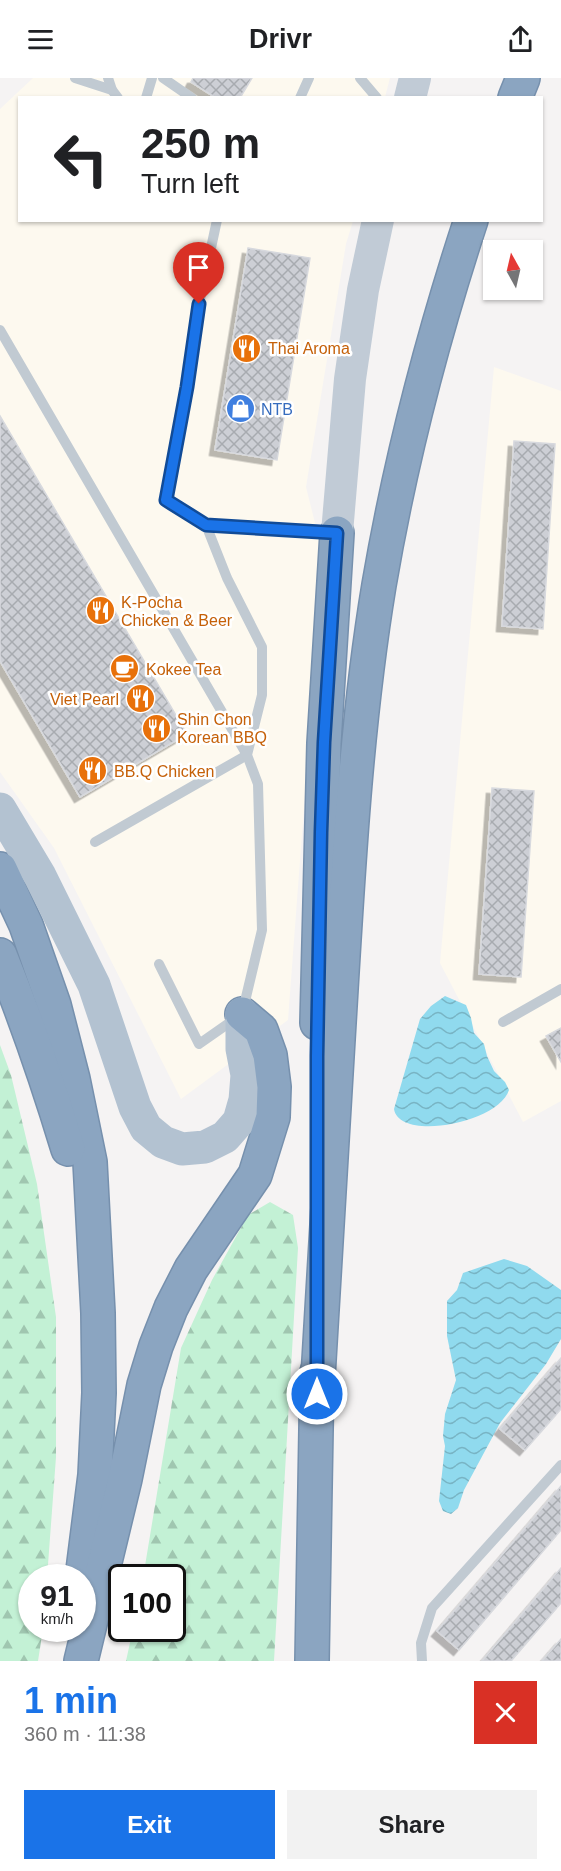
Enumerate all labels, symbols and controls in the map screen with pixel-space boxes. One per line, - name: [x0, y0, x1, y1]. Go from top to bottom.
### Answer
- icon: menu: [24, 23, 57, 56]
- icon: share: [504, 23, 537, 56]
- text: Drivr: [249, 24, 312, 54]
- icon: left: [42, 120, 120, 198]
- text: 250 m: [141, 120, 260, 167]
- text: Turn left: [141, 169, 239, 199]
- north arrow: [483, 240, 543, 300]
- map controls: [483, 240, 543, 300]
- pin: [173, 242, 224, 304]
- icon: arrive: [182, 251, 215, 284]
- restaurant icon: Thai Aroma: [231, 332, 263, 364]
- place label: Thai Aroma: [268, 340, 350, 357]
- shop icon: NTB: [224, 393, 256, 425]
- place label: NTB: [261, 401, 293, 418]
- place label: K-Pocha Chicken & Beer: [121, 594, 233, 629]
- restaurant icon: K-Pocha Chicken & Beer: [84, 595, 116, 627]
- cafe icon: Kokee Tea: [109, 653, 141, 685]
- place label: Kokee Tea: [146, 661, 221, 678]
- restaurant icon: Viet Pearl: [124, 683, 156, 715]
- place label: Viet Pearl: [50, 691, 119, 708]
- place label: Shin Chon Korean BBQ: [177, 711, 267, 746]
- restaurant icon: Shin Chon Korean BBQ: [140, 712, 172, 744]
- restaurant icon: BB.Q Chicken: [77, 755, 109, 787]
- place label: BB.Q Chicken: [114, 763, 214, 780]
- position arrow: [285, 1362, 349, 1426]
- speed limit sign: 100: [108, 1564, 186, 1642]
- text: 91: [40, 1579, 74, 1612]
- text: km/h: [41, 1610, 73, 1627]
- text: 1 min: [24, 1680, 118, 1721]
- button: close: [474, 1681, 537, 1744]
- text: 360 m · 11:38: [24, 1723, 146, 1745]
- button: Exit: [24, 1790, 275, 1859]
- button: Share: [287, 1790, 537, 1859]

